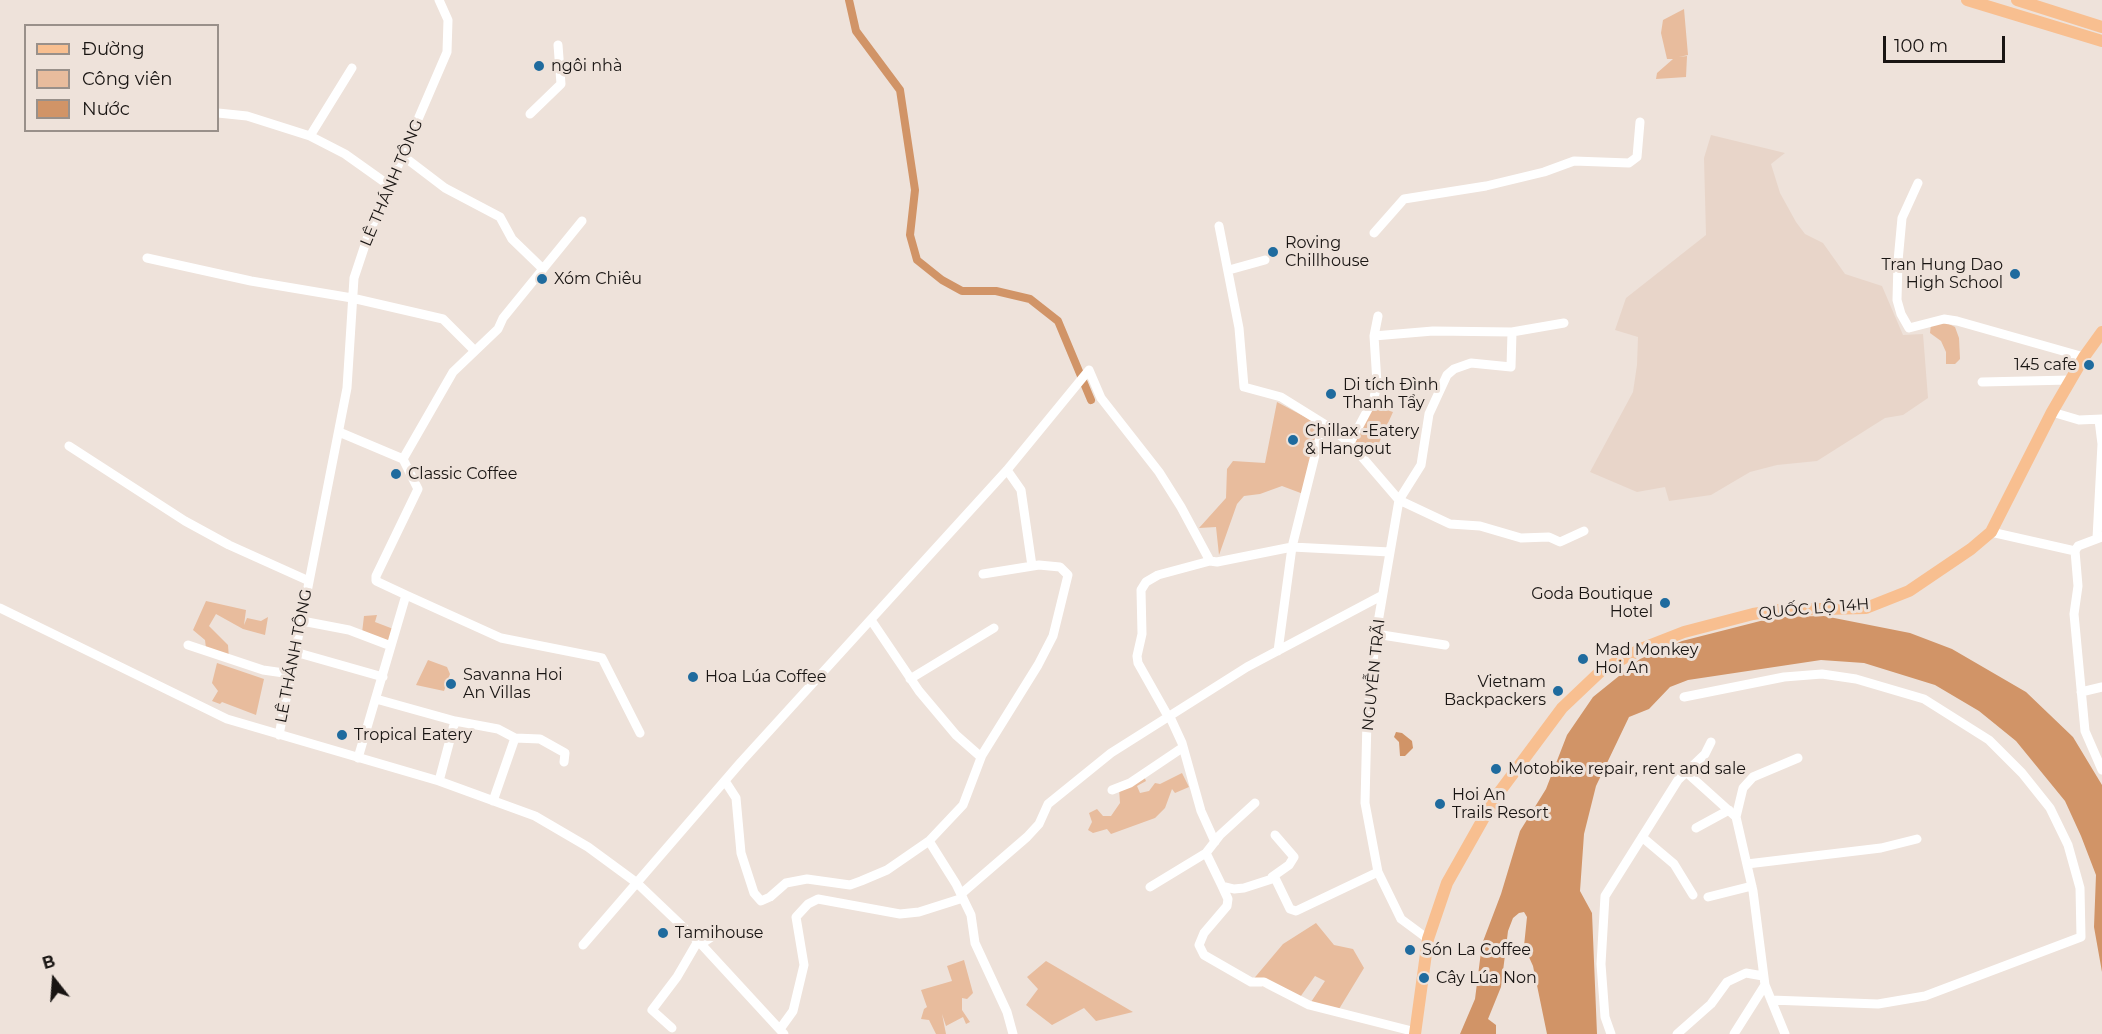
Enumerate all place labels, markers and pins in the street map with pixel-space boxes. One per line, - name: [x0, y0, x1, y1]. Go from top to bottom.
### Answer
- place label: ngôi nhà: [551, 56, 622, 76]
- marker: ngôi nhà: [532, 59, 546, 73]
- place label: Roving Chillhouse: [1285, 233, 1369, 271]
- marker: Roving Chillhouse: [1266, 245, 1280, 259]
- place label: Tran Hung Dao High School: [1881, 255, 2003, 293]
- marker: Tran Hung Dao High School: [2008, 267, 2022, 281]
- place label: Xóm Chiêu: [554, 269, 642, 289]
- marker: Xóm Chiêu: [535, 272, 549, 286]
- place label: 145 cafe: [2014, 355, 2077, 375]
- marker: 145 cafe: [2082, 358, 2096, 372]
- place label: Di tích Đình Thanh Tẩy: [1343, 375, 1439, 413]
- marker: Di tích Đình Thanh Tẩy: [1324, 387, 1338, 401]
- place label: Chillax -Eatery & Hangout: [1305, 421, 1419, 459]
- marker: Chillax -Eatery & Hangout: [1286, 433, 1300, 447]
- place label: Classic Coffee: [408, 464, 517, 484]
- marker: Classic Coffee: [389, 467, 403, 481]
- place label: Goda Boutique Hotel: [1531, 584, 1653, 622]
- marker: Goda Boutique Hotel: [1658, 596, 1672, 610]
- place label: Mad Monkey Hoi An: [1595, 640, 1698, 678]
- marker: Mad Monkey Hoi An: [1576, 652, 1590, 666]
- place label: Savanna Hoi An Villas: [463, 665, 563, 703]
- place label: Hoa Lúa Coffee: [705, 667, 826, 687]
- marker: Hoa Lúa Coffee: [686, 670, 700, 684]
- place label: Vietnam Backpackers: [1444, 672, 1546, 710]
- marker: Savanna Hoi An Villas: [444, 677, 458, 691]
- marker: Vietnam Backpackers: [1551, 684, 1565, 698]
- place label: Tropical Eatery: [354, 725, 472, 745]
- marker: Tropical Eatery: [335, 728, 349, 742]
- place label: Motobike repair, rent and sale: [1508, 759, 1746, 779]
- marker: Motobike repair, rent and sale: [1489, 762, 1503, 776]
- place label: Hoi An Trails Resort: [1452, 785, 1549, 823]
- marker: Hoi An Trails Resort: [1433, 797, 1447, 811]
- place label: Tamihouse: [675, 923, 764, 943]
- marker: Tamihouse: [656, 926, 670, 940]
- place label: Són La Coffee: [1422, 940, 1531, 960]
- marker: Són La Coffee: [1403, 943, 1417, 957]
- place label: Cây Lúa Non: [1436, 968, 1537, 988]
- marker: Cây Lúa Non: [1417, 971, 1431, 985]

